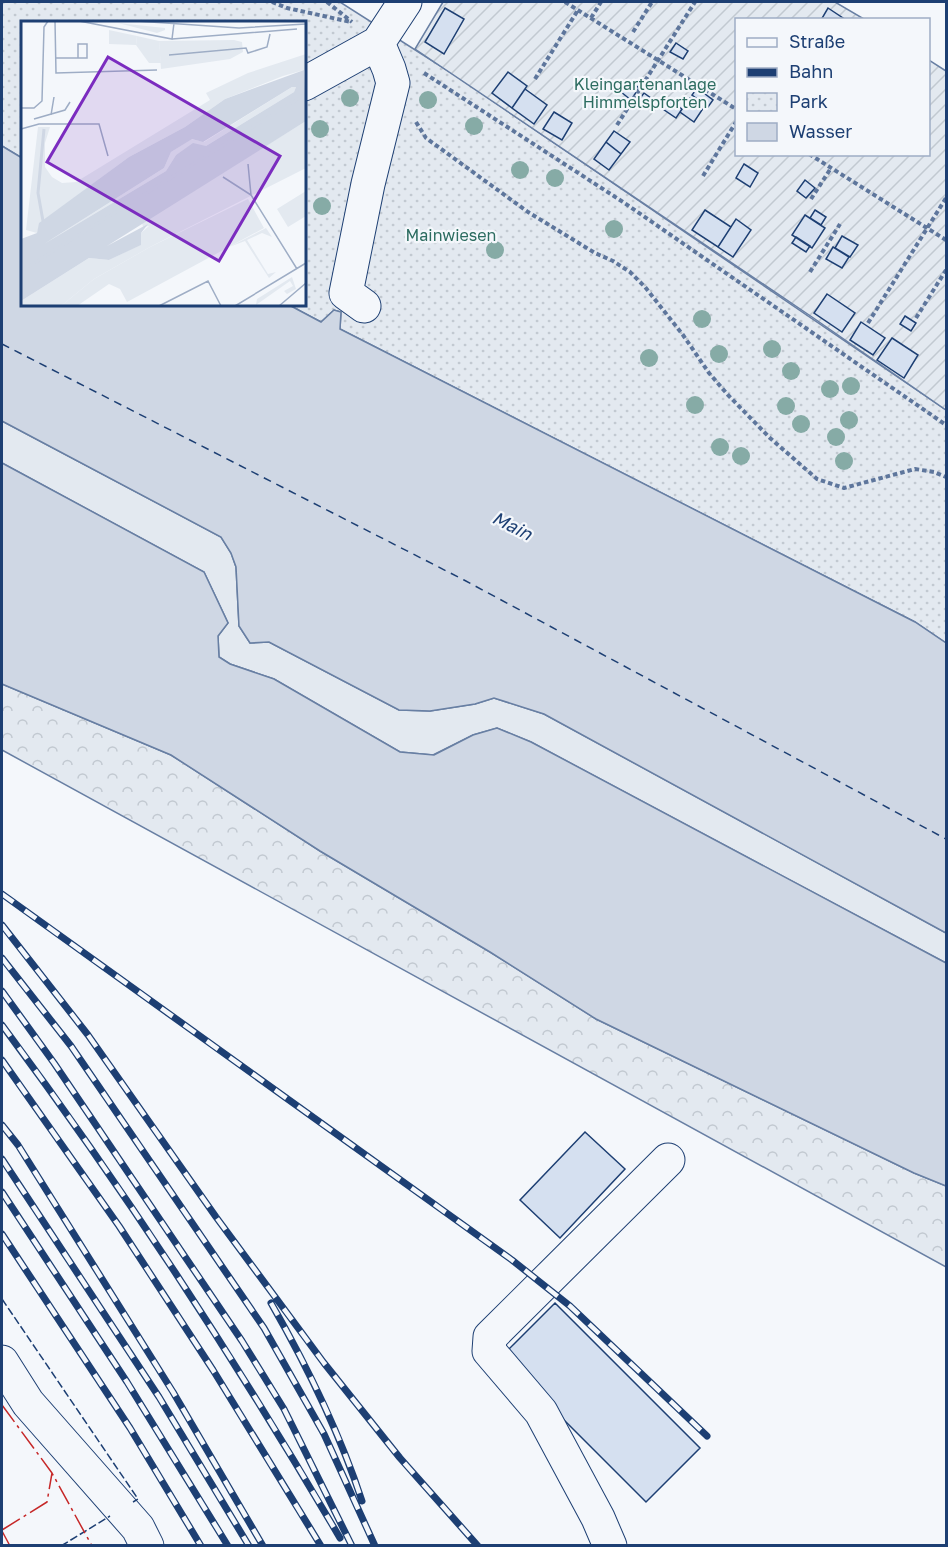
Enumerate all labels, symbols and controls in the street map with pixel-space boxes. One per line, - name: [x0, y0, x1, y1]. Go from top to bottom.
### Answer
- legend: [735, 18, 930, 156]
- inset map: [21, 21, 306, 306]
- text: Straße: [789, 30, 845, 52]
- text: Bahn: [789, 60, 833, 82]
- park label: Kleingartenanlage Himmelspforten: [574, 74, 716, 112]
- text: Park: [789, 90, 828, 112]
- text: Wasser: [789, 120, 852, 142]
- park label: Mainwiesen: [406, 225, 496, 245]
- water label: Main: [489, 506, 537, 545]

